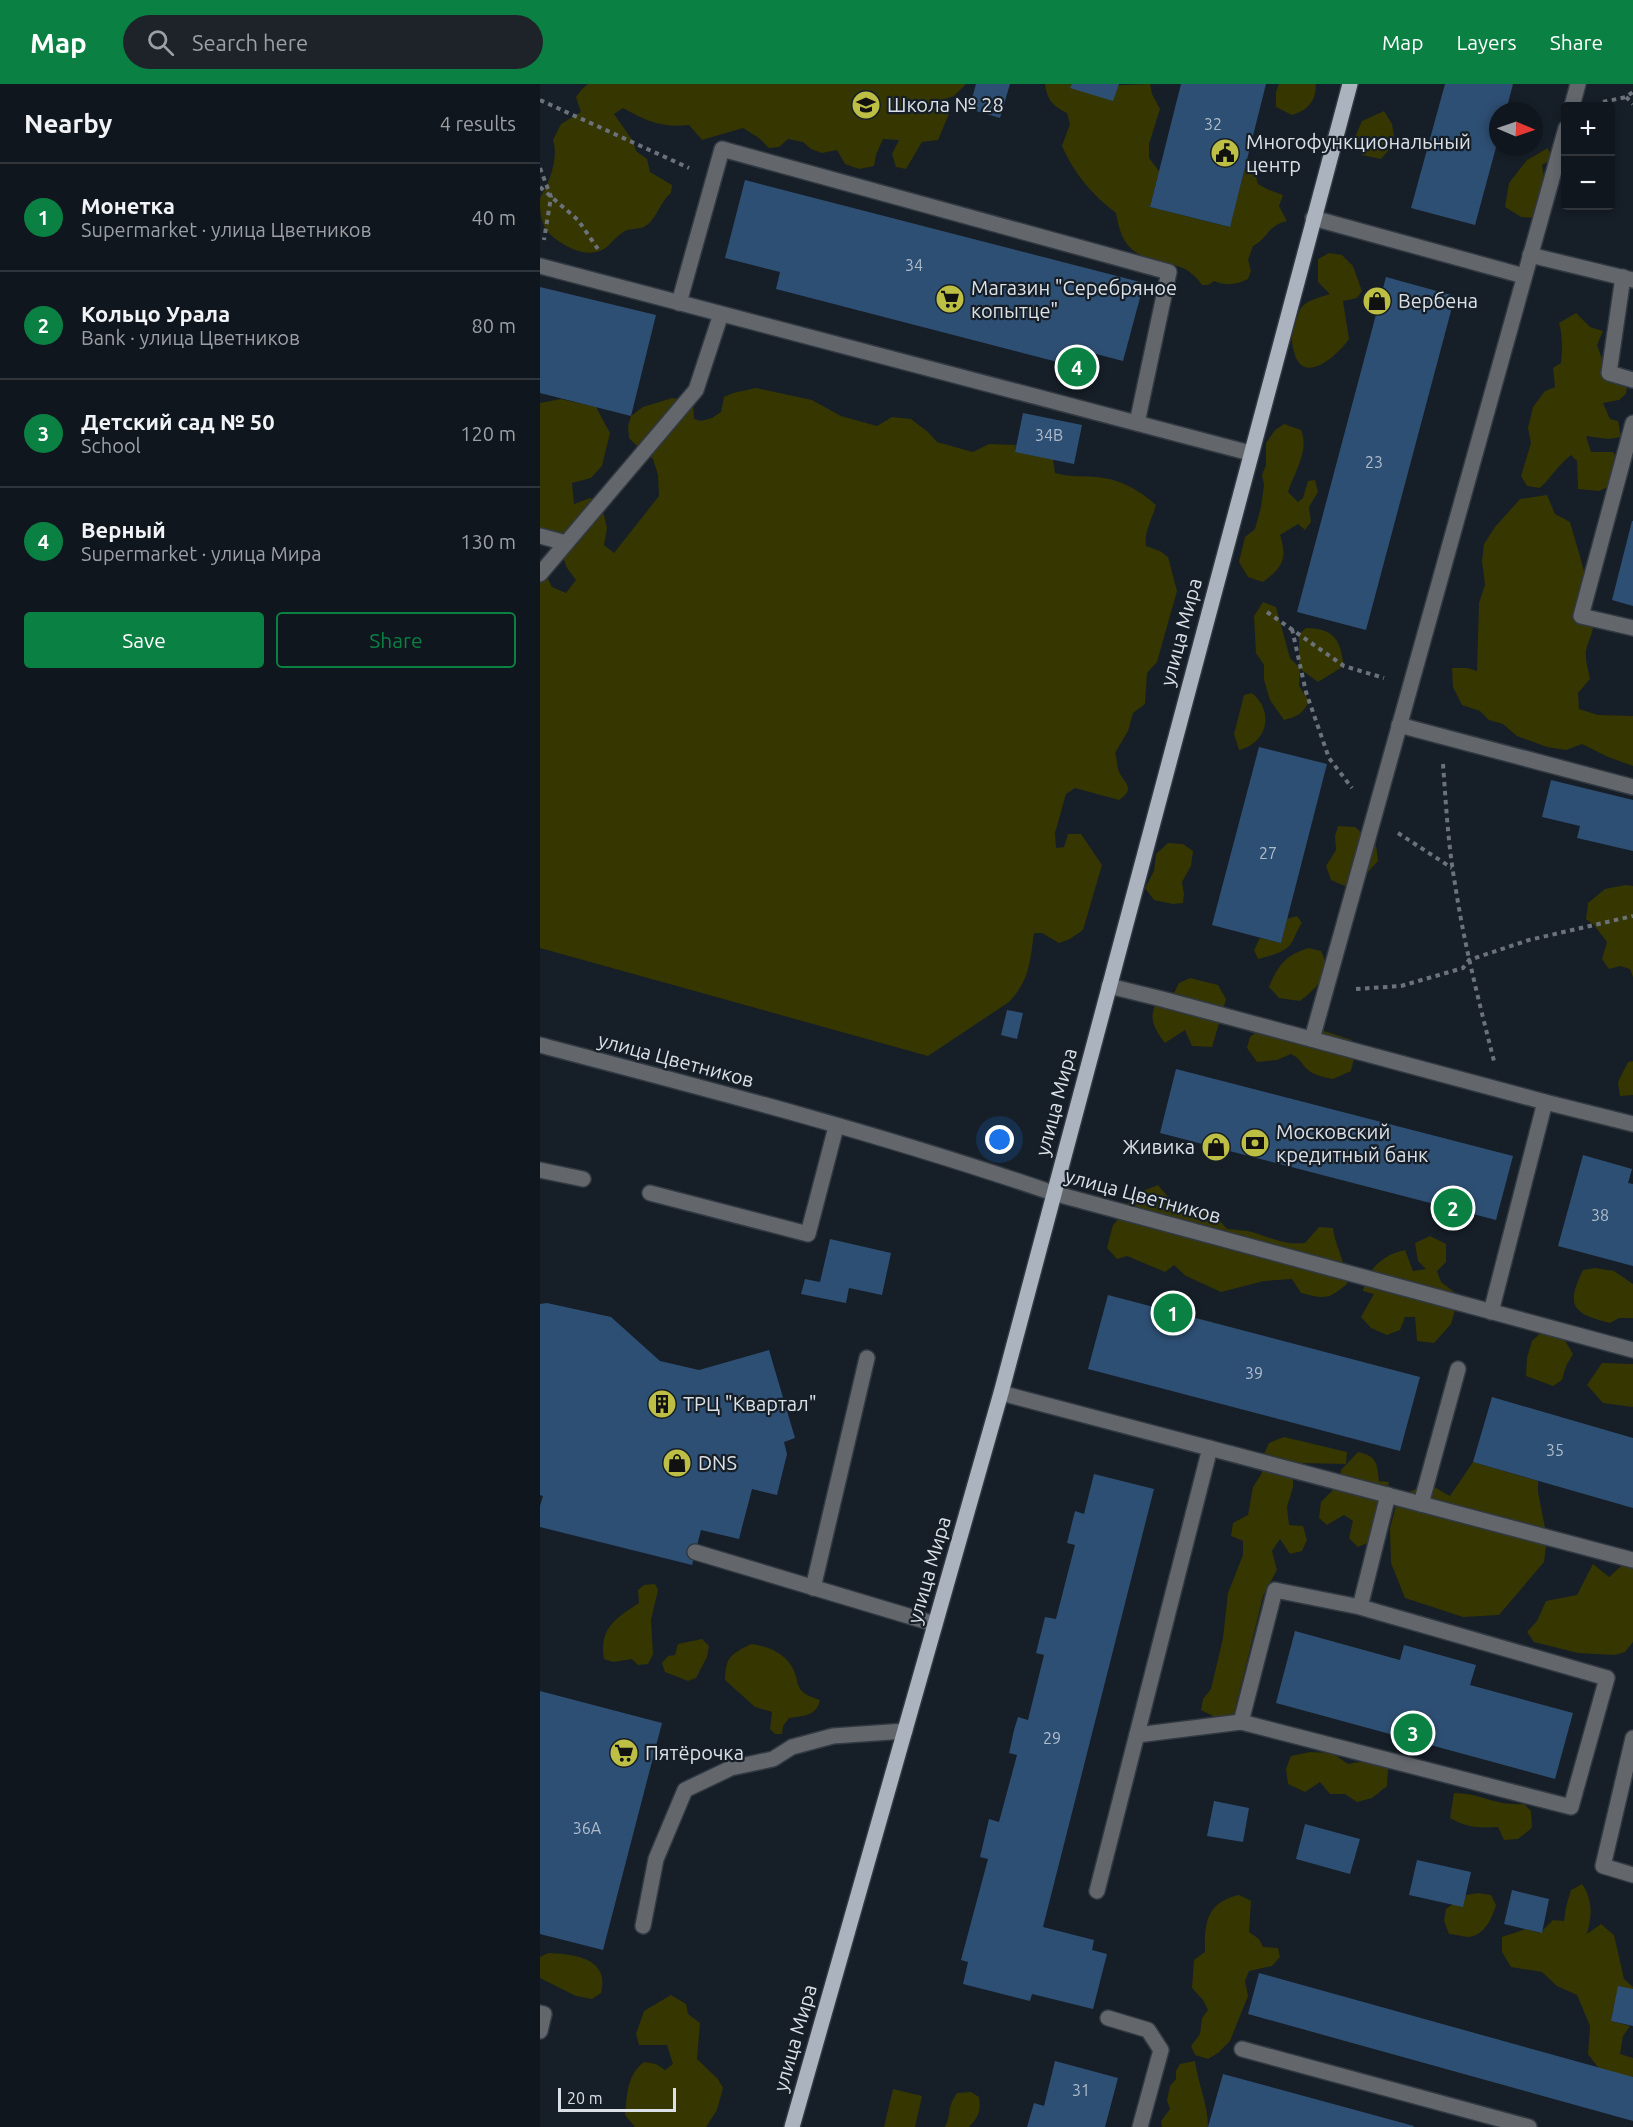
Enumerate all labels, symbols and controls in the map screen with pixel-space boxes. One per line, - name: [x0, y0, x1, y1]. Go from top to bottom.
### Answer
- search box: [123, 15, 543, 69]
- icon: search: [144, 26, 177, 59]
- text: Map: [30, 27, 87, 58]
- text: Search here: [192, 30, 308, 55]
- text: Map: [1382, 30, 1423, 54]
- text: Layers: [1456, 30, 1517, 54]
- text: Share: [1550, 30, 1603, 54]
- school or university icon: Школа № 28: [850, 89, 882, 121]
- place label: Школа № 28: [887, 93, 1004, 116]
- north arrow: [1489, 102, 1543, 156]
- map controls: [1561, 102, 1615, 210]
- button: +: [1561, 102, 1615, 156]
- text: Nearby: [24, 109, 112, 138]
- text: 4 results: [440, 112, 516, 135]
- house number: 32: [1204, 115, 1222, 133]
- place label: Многофункциональный центр: [1246, 130, 1471, 176]
- public building icon: Многофункциональный центр: [1209, 137, 1241, 169]
- button: −: [1561, 156, 1615, 210]
- text: Монетка: [81, 193, 175, 218]
- text: 1: [38, 206, 49, 229]
- text: 40 m: [472, 206, 516, 229]
- text: Supermarket · улица Цветников: [81, 218, 372, 241]
- house number: 34: [905, 256, 923, 274]
- place label: Магазин "Серебряное копытце": [971, 276, 1177, 322]
- supermarket icon: Магазин "Серебряное копытце": [934, 283, 966, 315]
- shop icon: Вербена: [1361, 285, 1393, 317]
- place label: Вербена: [1398, 289, 1478, 312]
- text: Кольцо Урала: [81, 301, 230, 326]
- text: 2: [38, 314, 49, 337]
- text: 80 m: [472, 314, 516, 337]
- text: Bank · улица Цветников: [81, 326, 300, 349]
- pin: 4: [1058, 344, 1096, 390]
- text: Детский сад № 50: [81, 409, 275, 434]
- text: 3: [38, 422, 49, 445]
- text: 120 m: [460, 422, 516, 445]
- house number: 34В: [1035, 426, 1063, 444]
- text: School: [81, 434, 141, 457]
- house number: 23: [1365, 453, 1383, 471]
- text: Верный: [81, 517, 166, 542]
- text: 4: [38, 530, 49, 553]
- text: 130 m: [460, 530, 516, 553]
- text: Supermarket · улица Мира: [81, 542, 322, 565]
- street label: улица Мира: [1155, 576, 1206, 688]
- button: Save: [24, 612, 264, 668]
- button: Share: [276, 612, 516, 668]
- house number: 27: [1259, 844, 1277, 862]
- street label: улица Цветников: [596, 1028, 757, 1091]
- street label: улица Мира: [1030, 1046, 1081, 1158]
- place label: Московский кредитный банк: [1276, 1120, 1428, 1166]
- your location: [985, 1125, 1014, 1154]
- bank icon: Московский кредитный банк: [1239, 1127, 1271, 1159]
- shop icon: Живика: [1200, 1131, 1232, 1163]
- place label: Живика: [1122, 1135, 1195, 1158]
- street label: улица Цветников: [1063, 1164, 1224, 1227]
- pin: 2: [1434, 1186, 1472, 1230]
- house number: 38: [1591, 1206, 1609, 1224]
- pin: 1: [1154, 1290, 1192, 1336]
- house number: 39: [1245, 1364, 1263, 1382]
- building icon: ТРЦ "Квартал": [646, 1388, 678, 1420]
- place label: ТРЦ "Квартал": [683, 1392, 817, 1415]
- house number: 35: [1546, 1441, 1564, 1459]
- shop icon: DNS: [661, 1447, 693, 1479]
- place label: DNS: [698, 1451, 737, 1474]
- street label: улица Мира: [902, 1514, 955, 1626]
- pin: 3: [1394, 1710, 1432, 1756]
- house number: 29: [1043, 1729, 1061, 1747]
- supermarket icon: Пятёрочка: [608, 1737, 640, 1769]
- place label: Пятёрочка: [645, 1741, 744, 1764]
- house number: 36А: [573, 1819, 602, 1837]
- street label: улица Мира: [768, 1982, 821, 2094]
- house number: 31: [1072, 2081, 1090, 2099]
- scale bar: [558, 2085, 676, 2112]
- text: 20 m: [567, 2089, 603, 2107]

